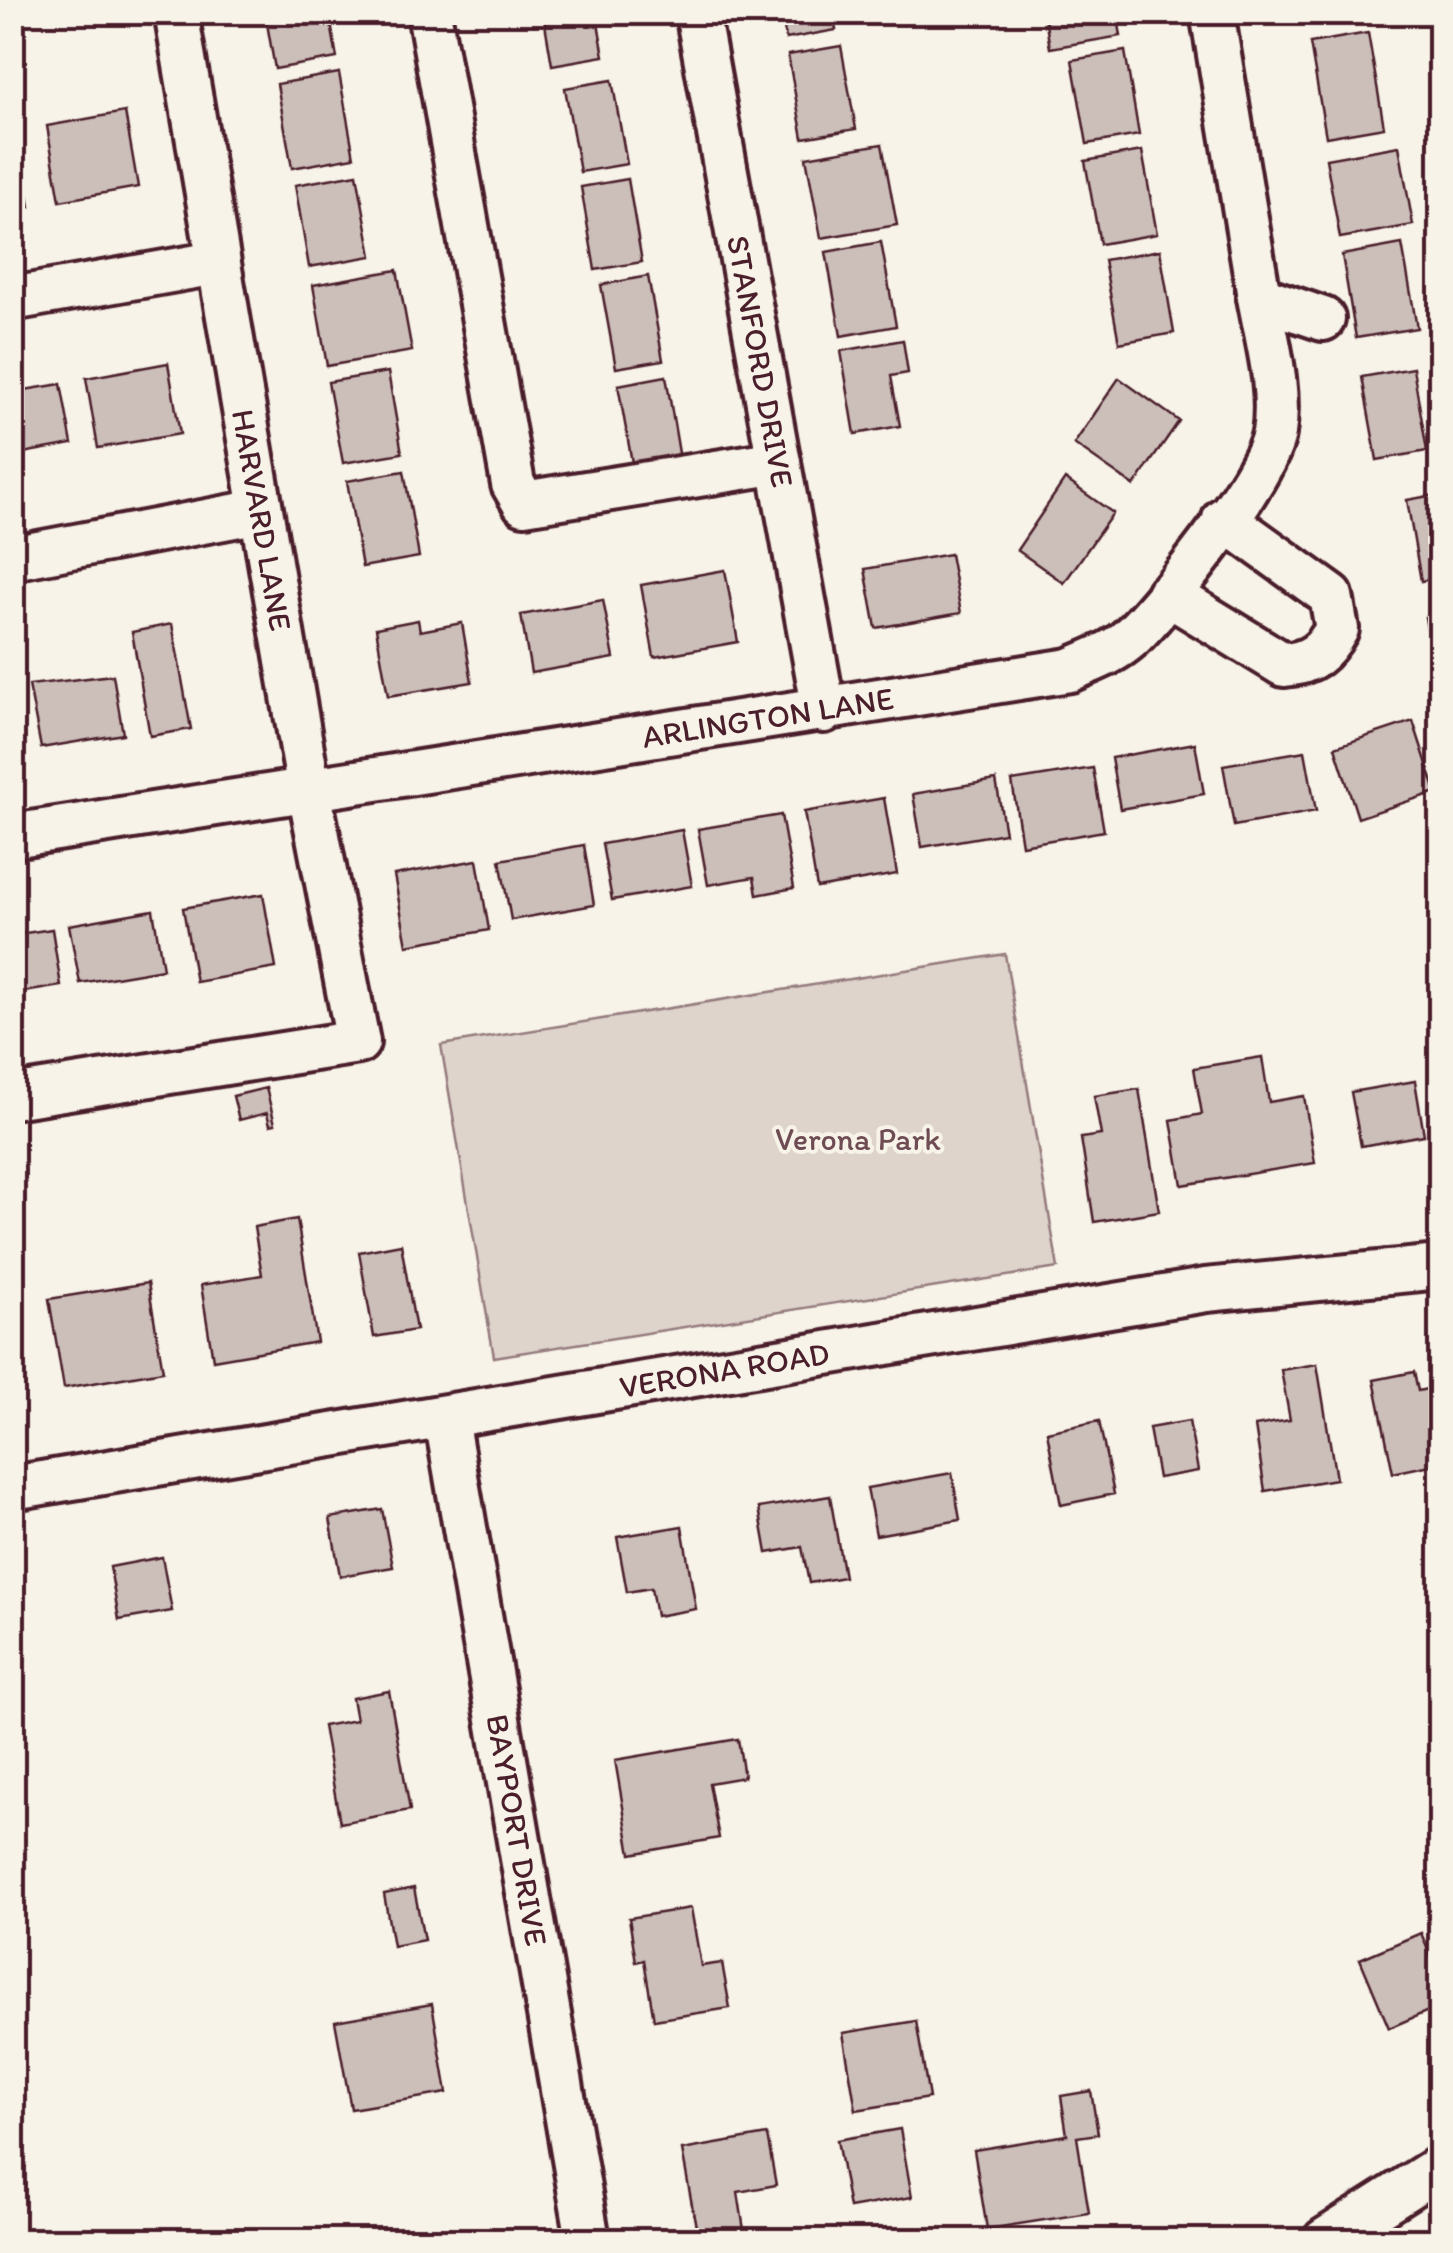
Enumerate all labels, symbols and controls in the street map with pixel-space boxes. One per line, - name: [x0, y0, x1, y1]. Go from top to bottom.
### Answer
- street label: STANFORD DRIVE: [719, 232, 802, 490]
- street label: HARVARD LANE: [224, 406, 300, 634]
- street label: ARLINGTON LANE: [639, 679, 896, 756]
- park label: Verona Park: [775, 1120, 941, 1158]
- street label: VERONA ROAD: [617, 1334, 832, 1406]
- street label: BAYPORT DRIVE: [478, 1711, 556, 1949]

